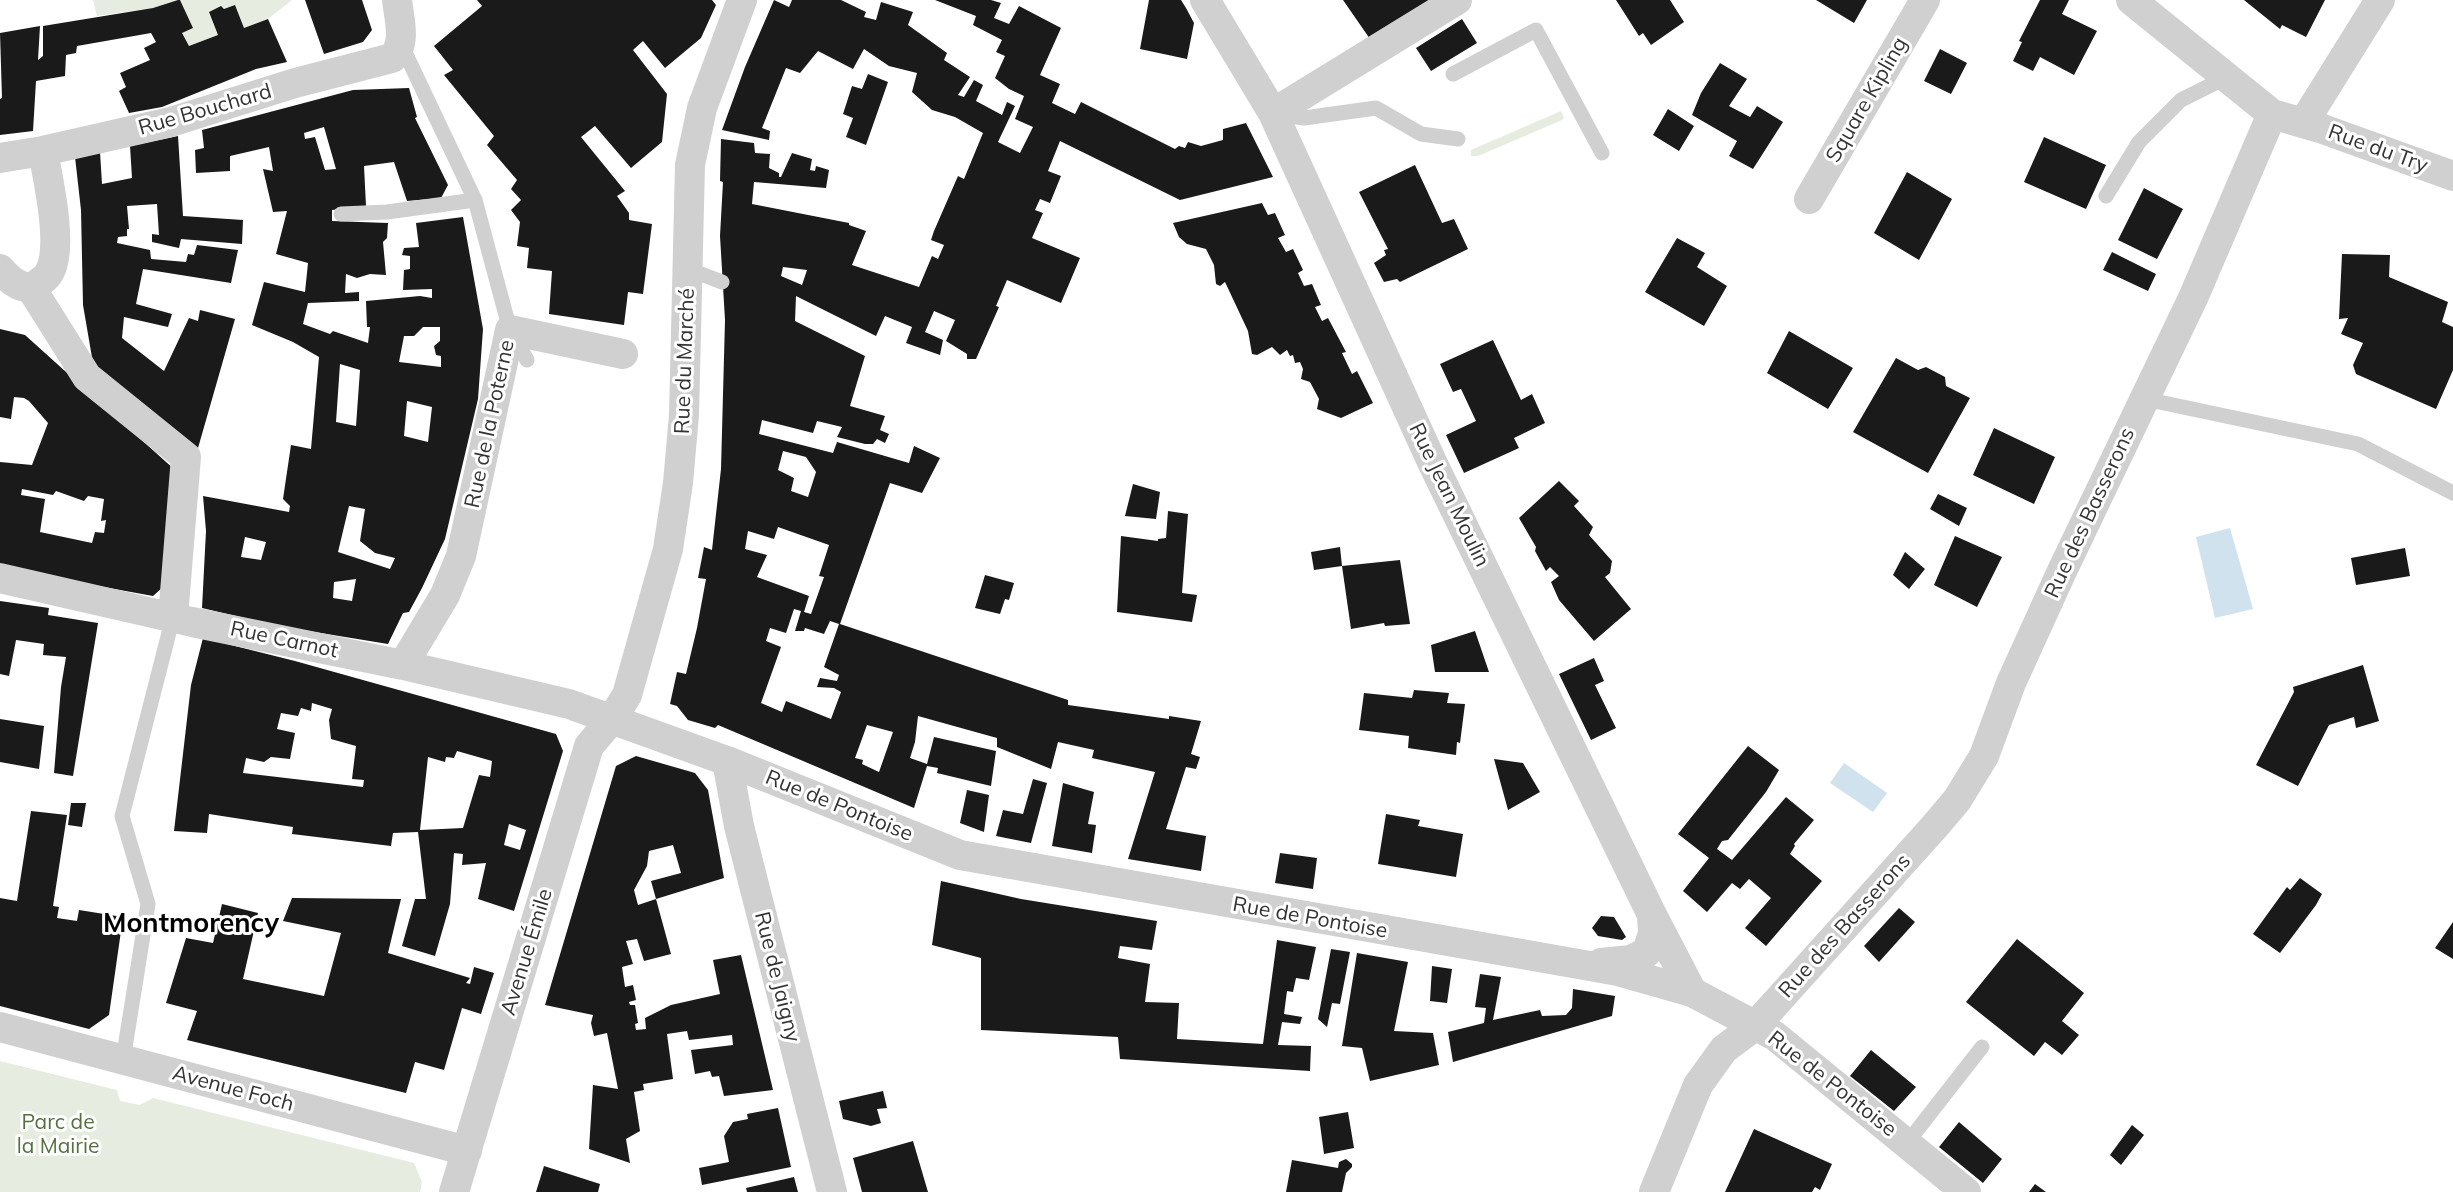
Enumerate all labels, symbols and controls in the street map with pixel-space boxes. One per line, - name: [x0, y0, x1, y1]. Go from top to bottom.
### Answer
- street label: Square Kipling: [1821, 33, 1913, 167]
- street label: Rue Bouchard: [136, 79, 274, 141]
- street label: Rue du Try: [2325, 119, 2431, 179]
- street label: Rue du Marché: [670, 288, 700, 434]
- street label: Rue de la Poterne: [460, 338, 520, 510]
- street label: Rue Jean Moulin: [1403, 419, 1495, 571]
- street label: Rue des Basserons: [2040, 424, 2140, 602]
- street label: Rue Carnot: [228, 616, 340, 664]
- street label: Rue de Pontoise: [762, 765, 916, 847]
- street label: Rue des Basserons: [1774, 849, 1916, 1003]
- street label: Avenue Émile: [496, 886, 558, 1018]
- street label: Rue de Pontoise: [1231, 892, 1389, 944]
- district label: Montmorency: [103, 908, 279, 940]
- street label: Rue de Jaigny: [749, 909, 805, 1045]
- street label: Rue de Pontoise: [1763, 1026, 1901, 1142]
- street label: Avenue Foch: [170, 1061, 296, 1117]
- park label: Parc de la Mairie: [17, 1110, 99, 1160]

